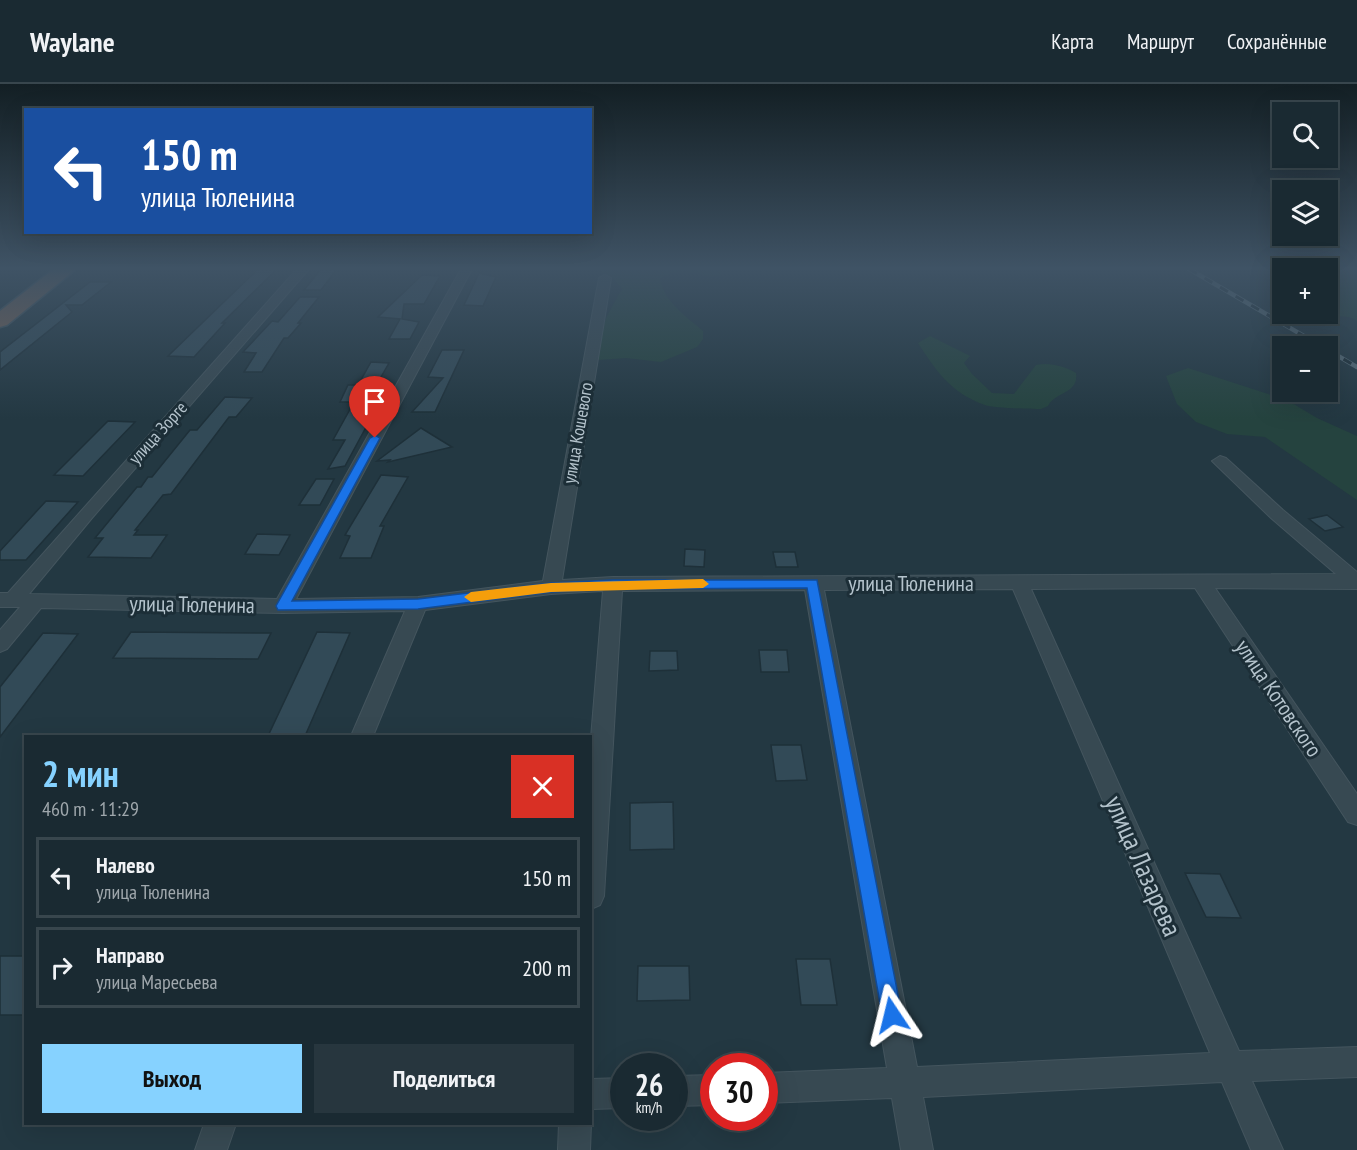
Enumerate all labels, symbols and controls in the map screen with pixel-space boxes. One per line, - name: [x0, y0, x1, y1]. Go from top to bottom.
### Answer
- text: Waylane: [30, 23, 115, 60]
- text: Карта: [1051, 28, 1094, 55]
- text: Маршрут: [1127, 28, 1194, 55]
- text: Сохранённые: [1227, 28, 1327, 55]
- map controls: [1272, 102, 1338, 402]
- button: search: [1272, 102, 1338, 168]
- text: 150 m: [141, 127, 238, 182]
- icon: left: [42, 132, 120, 210]
- text: улица Тюленина: [141, 180, 295, 214]
- button: layers: [1272, 180, 1338, 246]
- button: +: [1272, 258, 1338, 324]
- button: −: [1272, 336, 1338, 402]
- pin: [349, 376, 400, 438]
- street label: улица Кошевого: [557, 380, 598, 485]
- icon: arrive: [358, 385, 391, 418]
- street label: улица Зорге: [123, 396, 192, 469]
- street label: улица Тюленина: [848, 569, 974, 597]
- street label: улица Тюленина: [129, 589, 255, 619]
- street label: улица Котовского: [1230, 634, 1328, 762]
- text: 2 мин: [42, 750, 119, 797]
- button: close: [511, 755, 574, 818]
- street label: улица Лазарева: [1098, 790, 1190, 941]
- text: 460 m · 11:29: [42, 796, 139, 822]
- text: Налево: [96, 851, 155, 879]
- icon: left: [45, 861, 78, 894]
- text: 150 m: [522, 864, 571, 892]
- text: улица Тюленина: [96, 879, 210, 905]
- text: Направо: [96, 941, 164, 969]
- icon: right: [45, 951, 78, 984]
- text: 200 m: [522, 954, 571, 982]
- text: улица Маресьева: [96, 969, 218, 995]
- position arrow: [860, 983, 924, 1047]
- button: Выход: [42, 1044, 302, 1113]
- button: Поделиться: [314, 1044, 574, 1113]
- speed limit sign: 30: [700, 1053, 778, 1131]
- text: 26: [635, 1065, 663, 1104]
- text: km/h: [636, 1098, 662, 1117]

